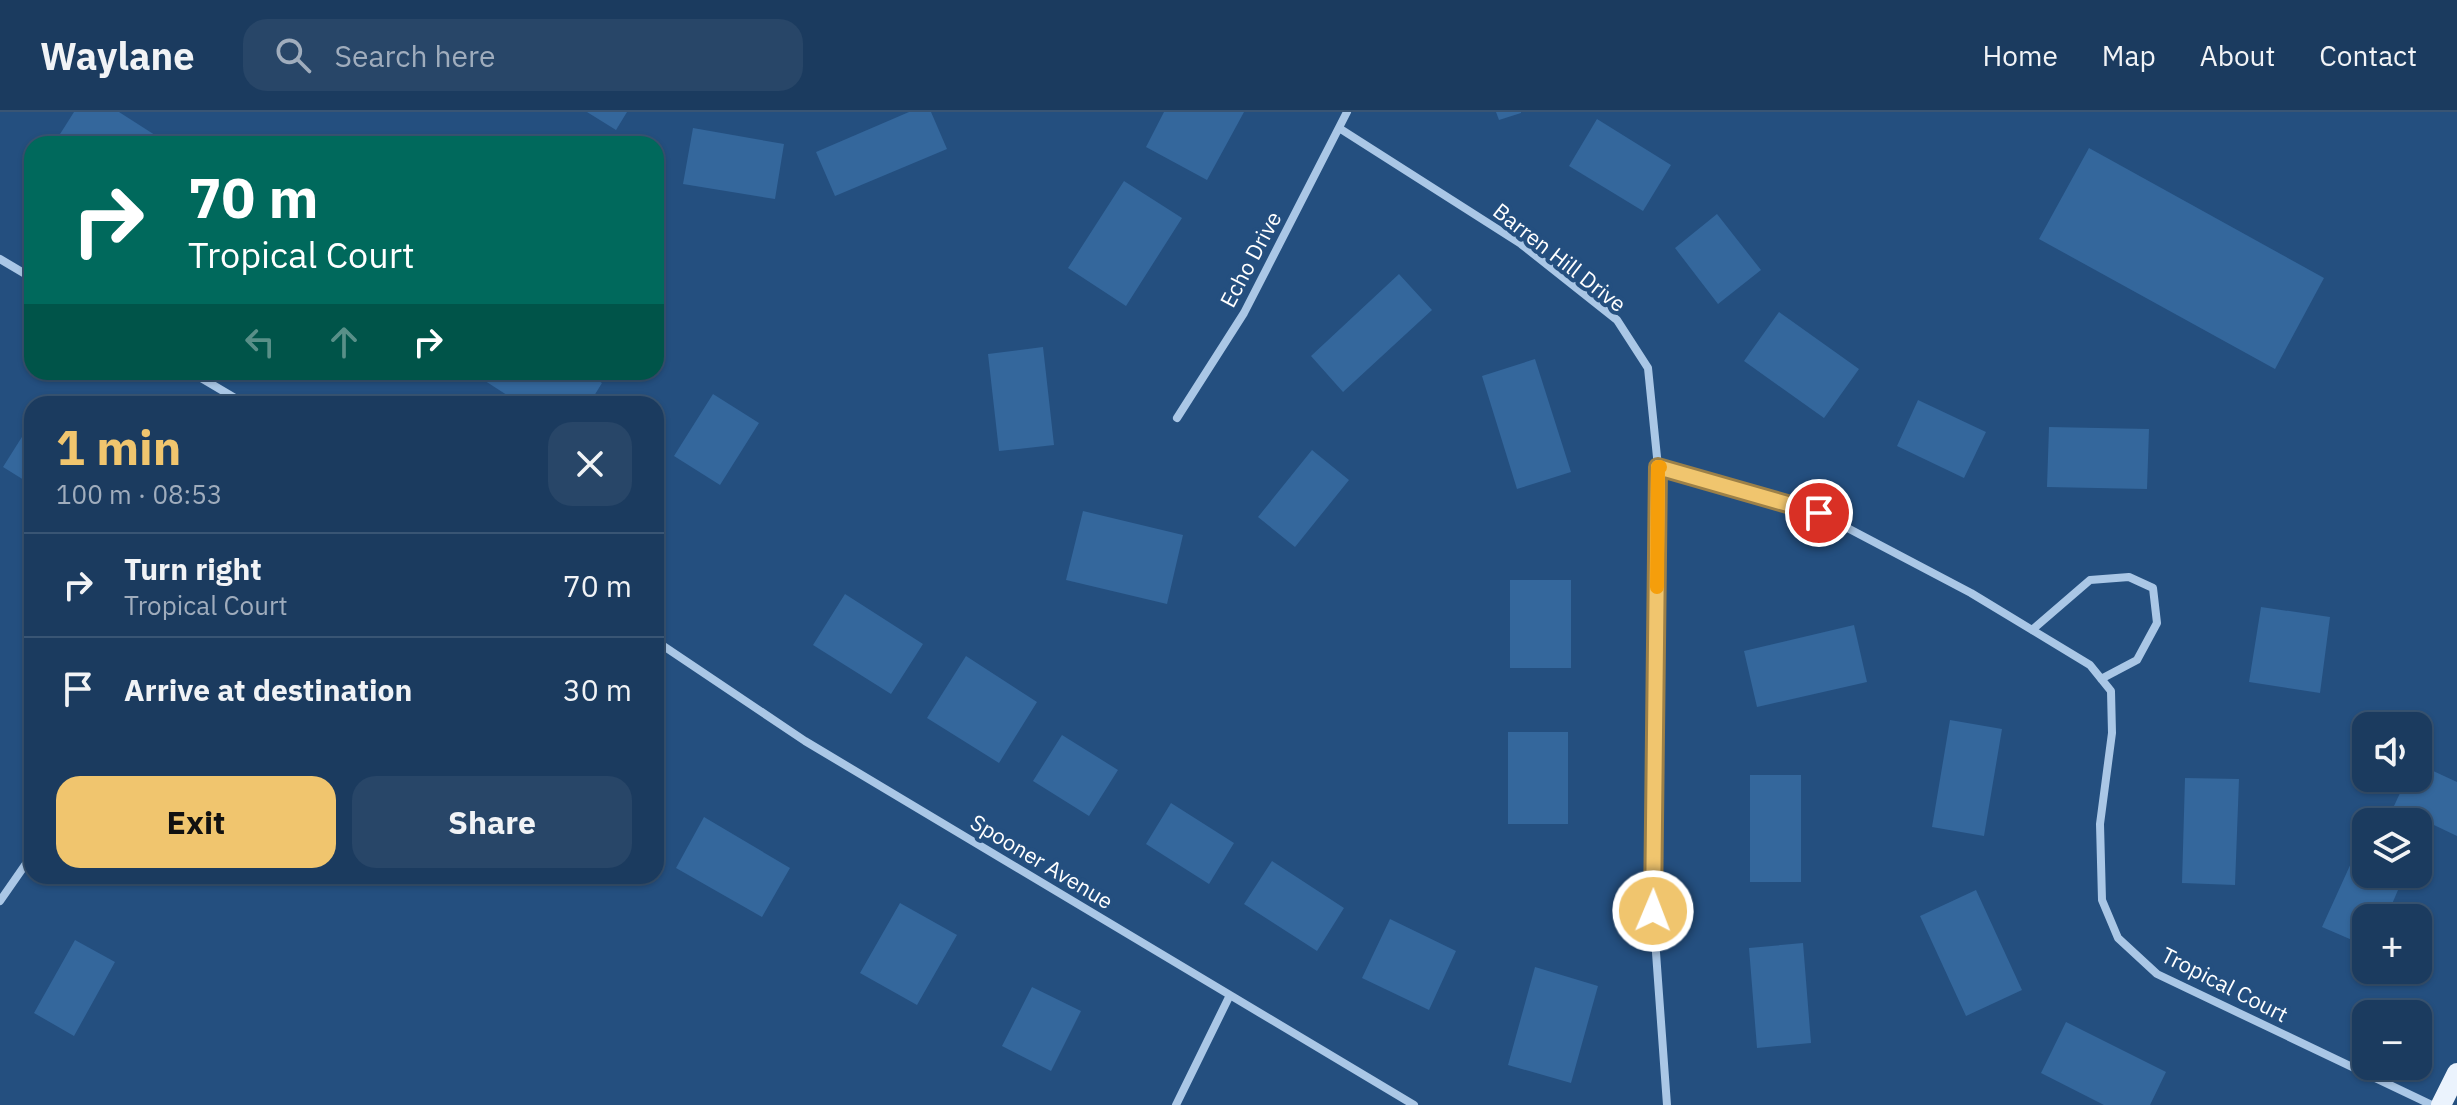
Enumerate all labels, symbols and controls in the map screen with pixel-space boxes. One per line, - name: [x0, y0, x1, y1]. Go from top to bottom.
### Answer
- search box: [243, 19, 803, 91]
- text: Waylane: [40, 31, 195, 80]
- icon: search: [271, 33, 315, 77]
- text: Search here: [335, 36, 495, 75]
- text: Home: [1982, 37, 2058, 74]
- text: Map: [2102, 37, 2156, 74]
- text: About: [2200, 37, 2275, 74]
- text: Contact: [2319, 37, 2417, 74]
- text: 70 m: [188, 161, 318, 233]
- icon: right: [56, 168, 160, 272]
- street label: Barren Hill Drive: [1488, 196, 1632, 318]
- street label: Echo Drive: [1213, 206, 1287, 312]
- text: Tropical Court: [188, 231, 415, 278]
- icon: left: [238, 320, 282, 364]
- icon: ahead: [322, 320, 366, 364]
- icon: right: [406, 320, 450, 364]
- text: 1 min: [56, 416, 181, 478]
- button: close: [548, 422, 632, 506]
- text: 100 m · 08:53: [56, 477, 222, 511]
- pin: [1785, 479, 1853, 547]
- icon: arrive: [1797, 491, 1841, 535]
- text: Turn right: [124, 549, 262, 588]
- icon: right: [56, 563, 100, 607]
- text: 70 m: [563, 566, 632, 605]
- text: Tropical Court: [124, 588, 288, 622]
- icon: arrive: [56, 667, 100, 711]
- text: Arrive at destination: [124, 670, 412, 709]
- text: 30 m: [563, 670, 632, 709]
- map controls: [2352, 712, 2432, 1080]
- button: sound: [2352, 712, 2432, 792]
- button: Exit: [56, 776, 336, 868]
- button: Share: [352, 776, 632, 868]
- street label: Spooner Avenue: [965, 807, 1119, 915]
- button: layers: [2352, 808, 2432, 888]
- position arrow: [1611, 869, 1695, 953]
- button: +: [2352, 904, 2432, 984]
- street label: Tropical Court: [2157, 940, 2293, 1028]
- button: −: [2352, 1000, 2432, 1080]

